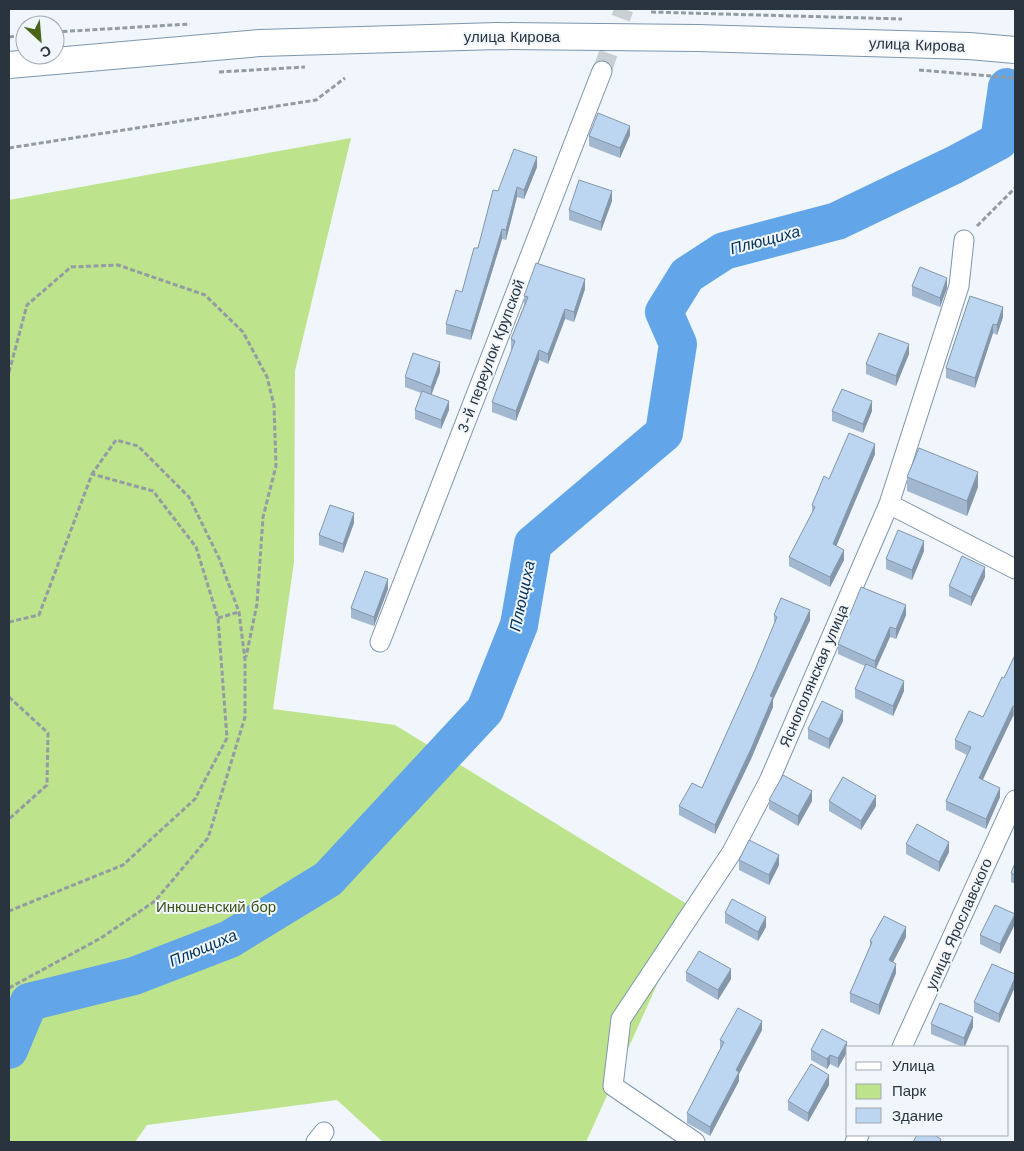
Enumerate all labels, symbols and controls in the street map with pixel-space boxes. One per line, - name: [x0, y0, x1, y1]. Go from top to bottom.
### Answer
- north arrow: [15, 15, 65, 65]
- street label: улица Кирова: [464, 28, 561, 46]
- street label: улица Кирова: [869, 34, 966, 56]
- text: С: [38, 42, 54, 61]
- water label: Плющиха: [728, 221, 802, 258]
- street label: 3-й переулок Крупской: [453, 277, 529, 435]
- water label: Плющиха: [505, 559, 539, 633]
- street label: Яснополянская улица: [776, 601, 853, 750]
- street label: улица Ярославского: [922, 855, 996, 993]
- park label: Инюшенский бор: [156, 898, 276, 916]
- water label: Плющиха: [166, 925, 240, 971]
- legend: [846, 1046, 1009, 1136]
- text: Улица: [892, 1057, 935, 1075]
- text: Парк: [892, 1082, 926, 1100]
- text: Здание: [892, 1107, 943, 1125]

